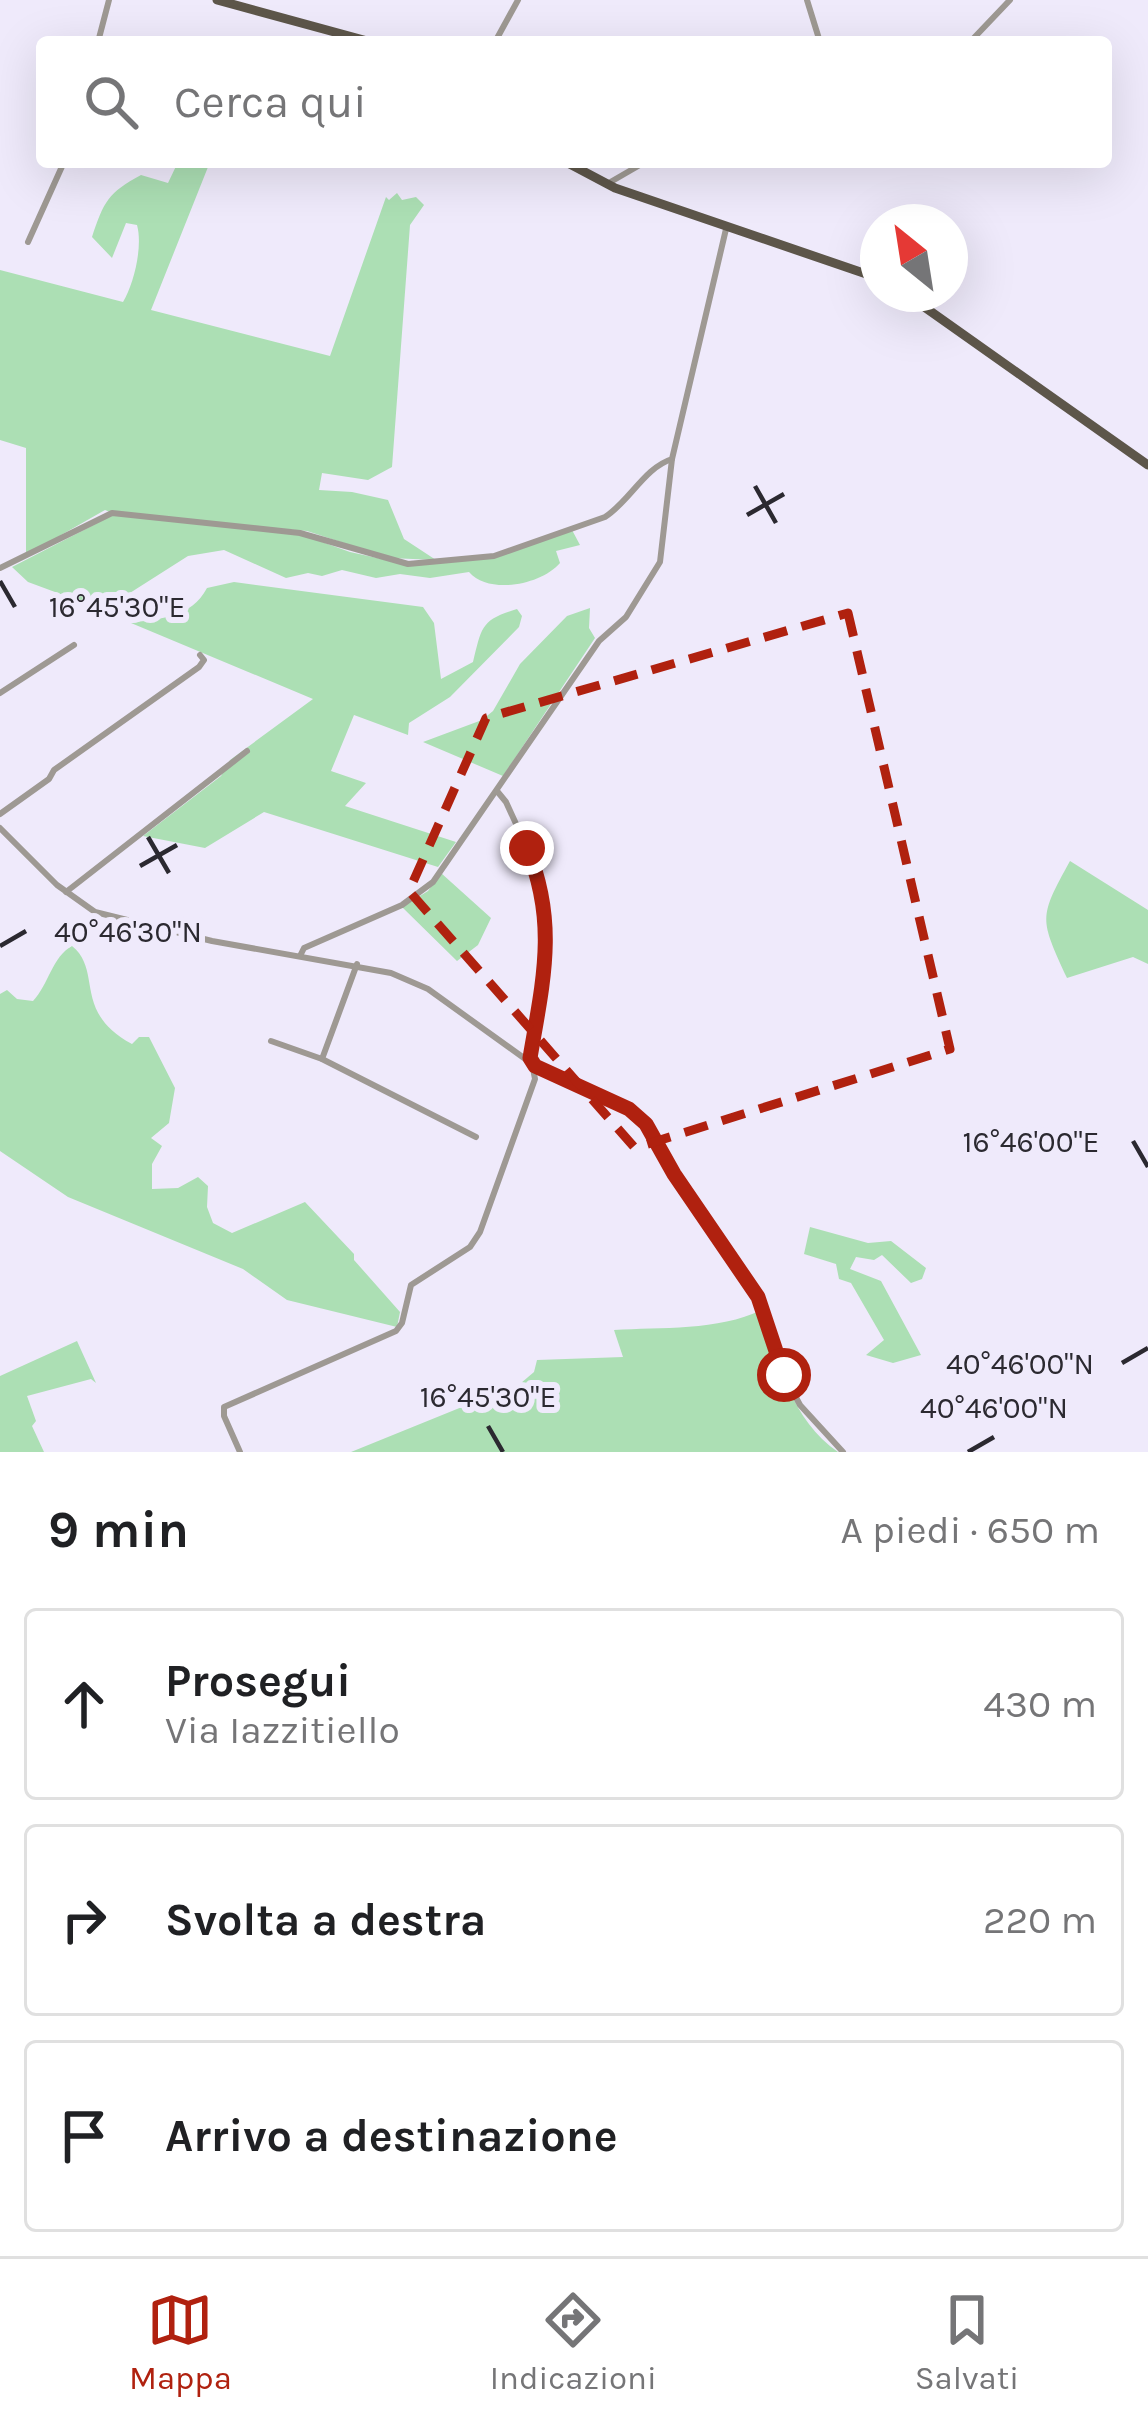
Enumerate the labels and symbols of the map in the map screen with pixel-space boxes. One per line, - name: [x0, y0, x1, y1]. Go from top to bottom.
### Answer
- north arrow: [860, 204, 968, 312]
- text: 16°45'30"E: [49, 589, 185, 625]
- route end: [500, 821, 554, 875]
- text: 40°46'30"N: [54, 914, 202, 950]
- text: 16°46'00"E: [963, 1124, 1099, 1160]
- text: 40°46'00"N: [946, 1346, 1094, 1382]
- route start: [757, 1348, 811, 1402]
- text: 16°45'30"E: [420, 1379, 556, 1415]
- text: 40°46'00"N: [920, 1390, 1068, 1426]

